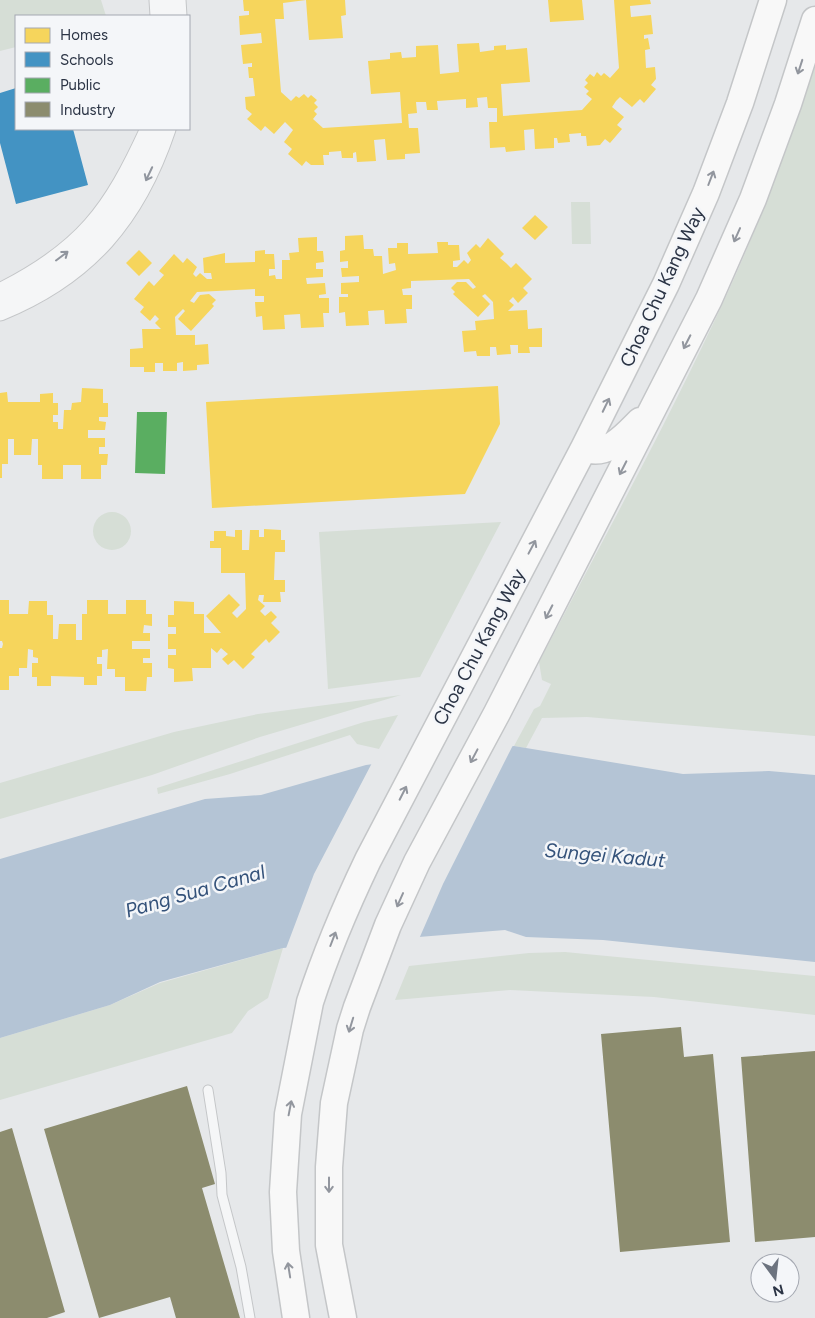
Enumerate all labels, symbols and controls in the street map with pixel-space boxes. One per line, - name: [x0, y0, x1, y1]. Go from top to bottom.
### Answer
- legend: [15, 15, 190, 130]
- text: Homes: [60, 26, 108, 44]
- text: Schools: [60, 51, 113, 69]
- one-way arrow: [795, 58, 804, 74]
- text: Public: [60, 76, 101, 94]
- text: Industry: [60, 101, 115, 119]
- one-way arrow: [143, 166, 153, 181]
- one-way arrow: [707, 171, 717, 186]
- street label: Choa Chu Kang Way: [615, 203, 709, 371]
- one-way arrow: [732, 227, 742, 242]
- one-way arrow: [55, 251, 68, 262]
- one-way arrow: [682, 334, 691, 349]
- one-way arrow: [602, 398, 611, 413]
- one-way arrow: [618, 460, 627, 475]
- one-way arrow: [528, 540, 537, 555]
- street label: Choa Chu Kang Way: [428, 565, 530, 729]
- one-way arrow: [544, 604, 553, 619]
- one-way arrow: [469, 748, 479, 763]
- one-way arrow: [398, 785, 408, 800]
- water label: Sungei Kadut: [544, 838, 667, 872]
- water label: Pang Sua Canal: [122, 859, 268, 922]
- one-way arrow: [395, 892, 404, 907]
- one-way arrow: [329, 932, 338, 947]
- one-way arrow: [346, 1016, 356, 1032]
- one-way arrow: [285, 1100, 295, 1116]
- one-way arrow: [324, 1176, 334, 1193]
- north arrow: [750, 1253, 800, 1303]
- one-way arrow: [283, 1262, 293, 1278]
- text: N: [771, 1280, 786, 1300]

